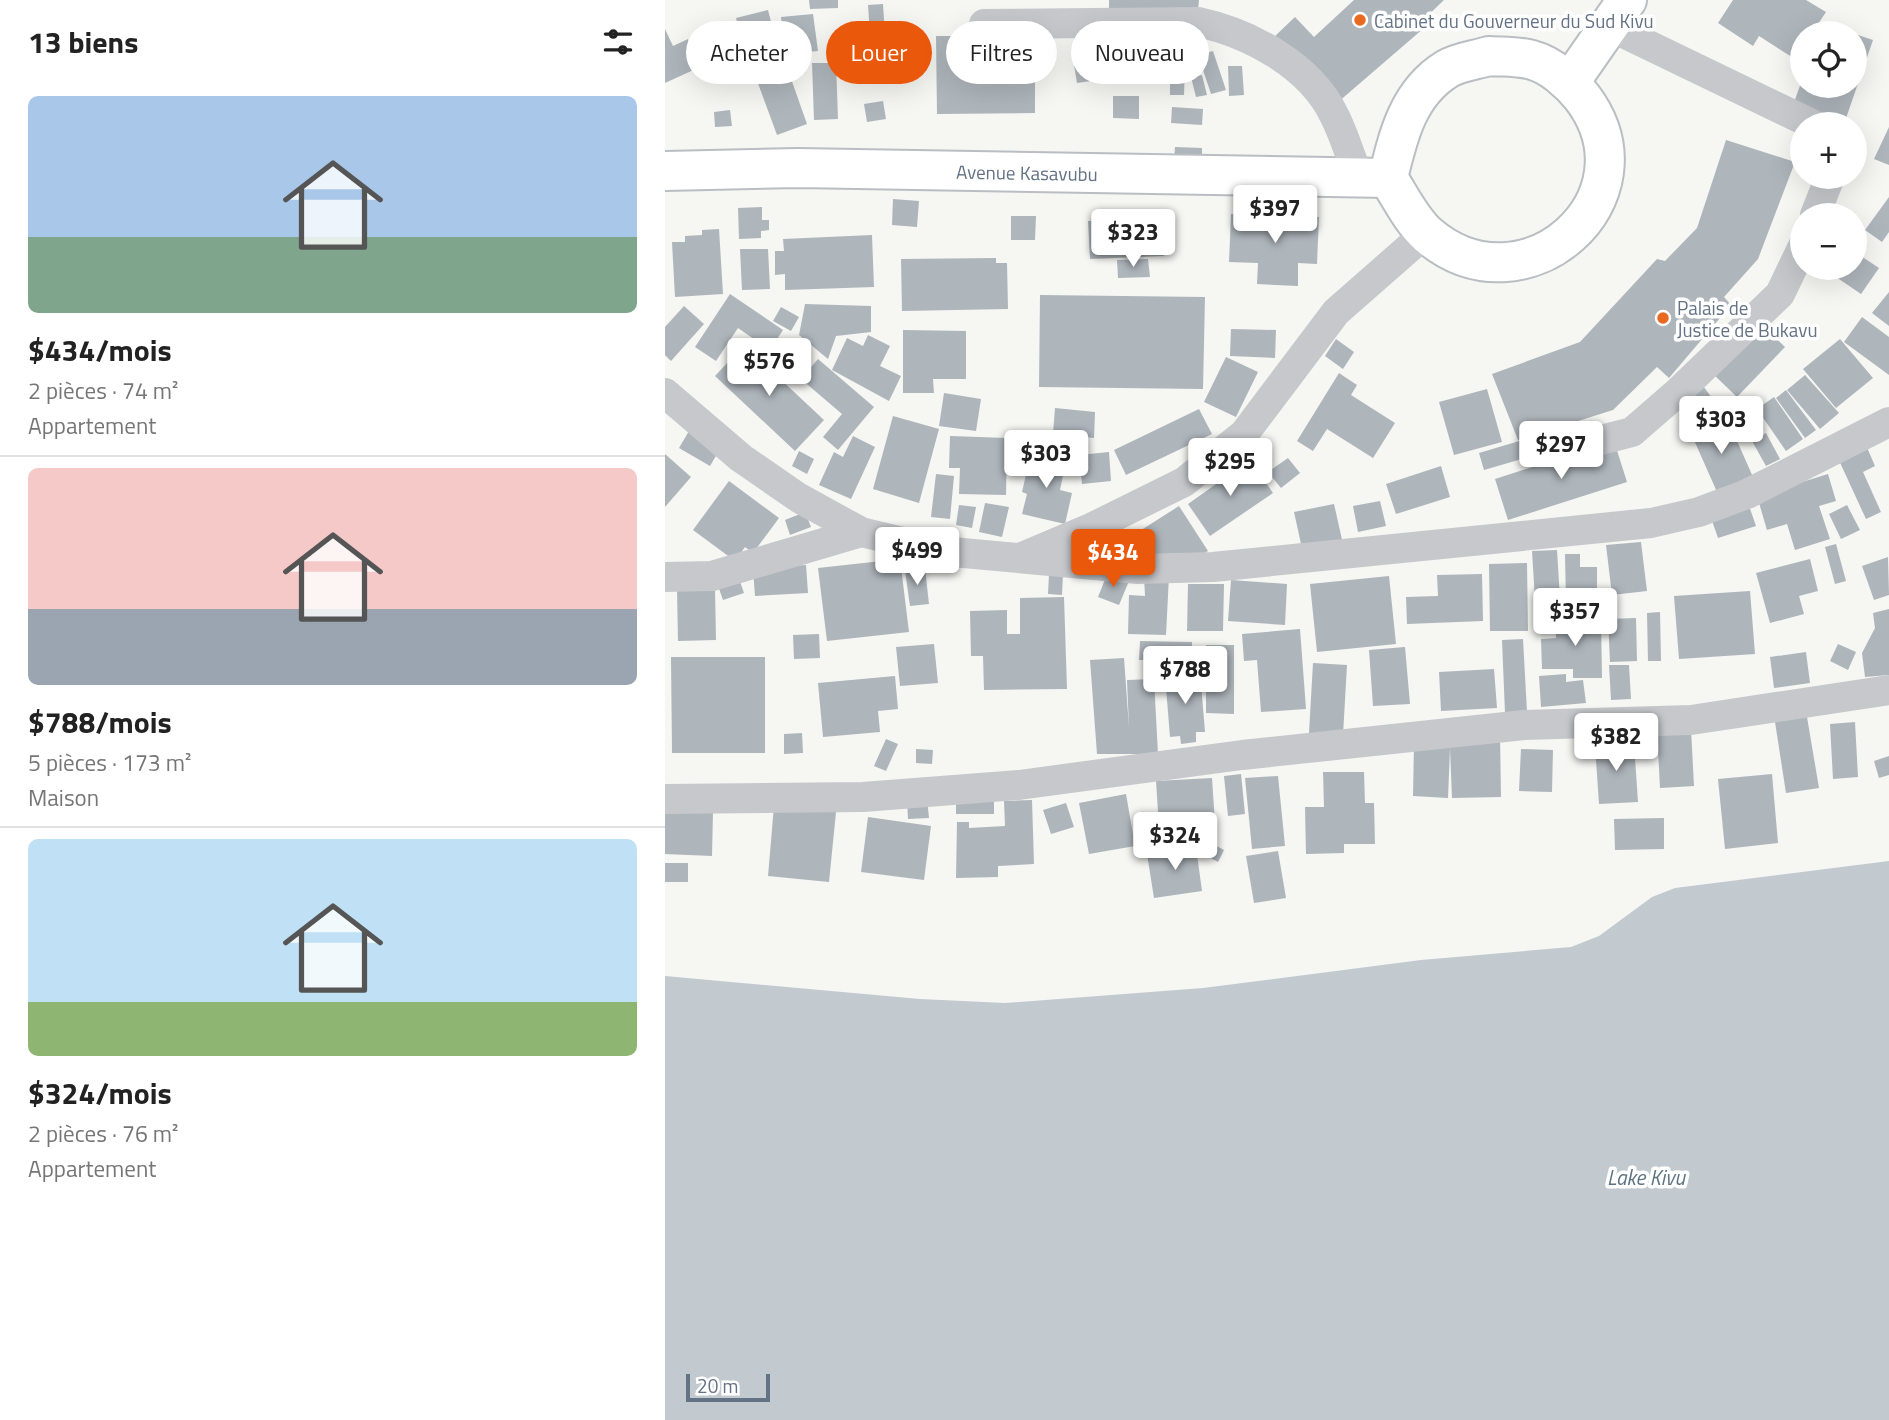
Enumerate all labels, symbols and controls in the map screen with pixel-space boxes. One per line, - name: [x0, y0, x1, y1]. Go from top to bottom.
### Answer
- place label: Cabinet du Gouverneur du Sud Kivu: [1374, 6, 1654, 35]
- marker: Cabinet du Gouverneur du Sud Kivu: [1352, 12, 1368, 28]
- text: 13 biens: [28, 19, 138, 65]
- chip: Acheter: [686, 21, 812, 84]
- chip: Louer: [826, 21, 932, 84]
- chip: Filtres: [946, 21, 1057, 84]
- chip: Nouveau: [1071, 21, 1209, 84]
- map controls: [1790, 21, 1867, 280]
- button: locate: [1790, 21, 1867, 98]
- icon: filters: [599, 23, 637, 61]
- button: +: [1790, 112, 1867, 189]
- icon: home: [270, 142, 396, 268]
- street label: Avenue Kasavubu: [956, 156, 1098, 188]
- pin: $397: [1234, 186, 1316, 245]
- text: $397: [1249, 190, 1301, 225]
- button: −: [1790, 203, 1867, 280]
- pin: $323: [1092, 210, 1174, 269]
- text: $323: [1107, 214, 1159, 249]
- place label: Palais de Justice de Bukavu: [1677, 293, 1818, 344]
- marker: Palais de Justice de Bukavu: [1655, 310, 1671, 326]
- text: $434/mois: [28, 327, 172, 373]
- pin: $576: [728, 338, 810, 398]
- text: $576: [743, 343, 795, 378]
- text: 2 pièces · 74 m²: [28, 373, 179, 408]
- pin: $303: [1680, 396, 1762, 456]
- text: $303: [1695, 401, 1747, 436]
- text: Appartement: [28, 408, 156, 443]
- pin: $297: [1520, 421, 1602, 481]
- text: $297: [1535, 426, 1587, 461]
- pin: $303: [1005, 430, 1087, 490]
- text: $303: [1020, 435, 1072, 470]
- pin: $295: [1189, 438, 1271, 498]
- text: $295: [1204, 443, 1256, 478]
- icon: home: [270, 514, 396, 640]
- pin: $499: [876, 528, 958, 587]
- pin: $434: [1072, 530, 1154, 589]
- text: $499: [891, 532, 943, 567]
- text: $434: [1087, 534, 1139, 569]
- pin: $357: [1534, 588, 1616, 648]
- text: $357: [1549, 593, 1601, 628]
- pin: $788: [1144, 646, 1226, 706]
- text: $788: [1159, 651, 1211, 686]
- text: $788/mois: [28, 699, 172, 745]
- pin: $382: [1575, 714, 1657, 773]
- text: $382: [1590, 718, 1642, 753]
- text: 5 pièces · 173 m²: [28, 745, 191, 780]
- text: Maison: [28, 780, 99, 815]
- pin: $324: [1134, 812, 1216, 872]
- text: $324: [1149, 817, 1201, 852]
- icon: home: [270, 885, 396, 1011]
- text: $324/mois: [28, 1070, 172, 1116]
- text: 2 pièces · 76 m²: [28, 1116, 179, 1151]
- text: Appartement: [28, 1151, 156, 1186]
- water label: Lake Kivu: [1607, 1161, 1687, 1193]
- scale bar: [686, 1371, 770, 1403]
- text: 20 m: [697, 1371, 738, 1400]

